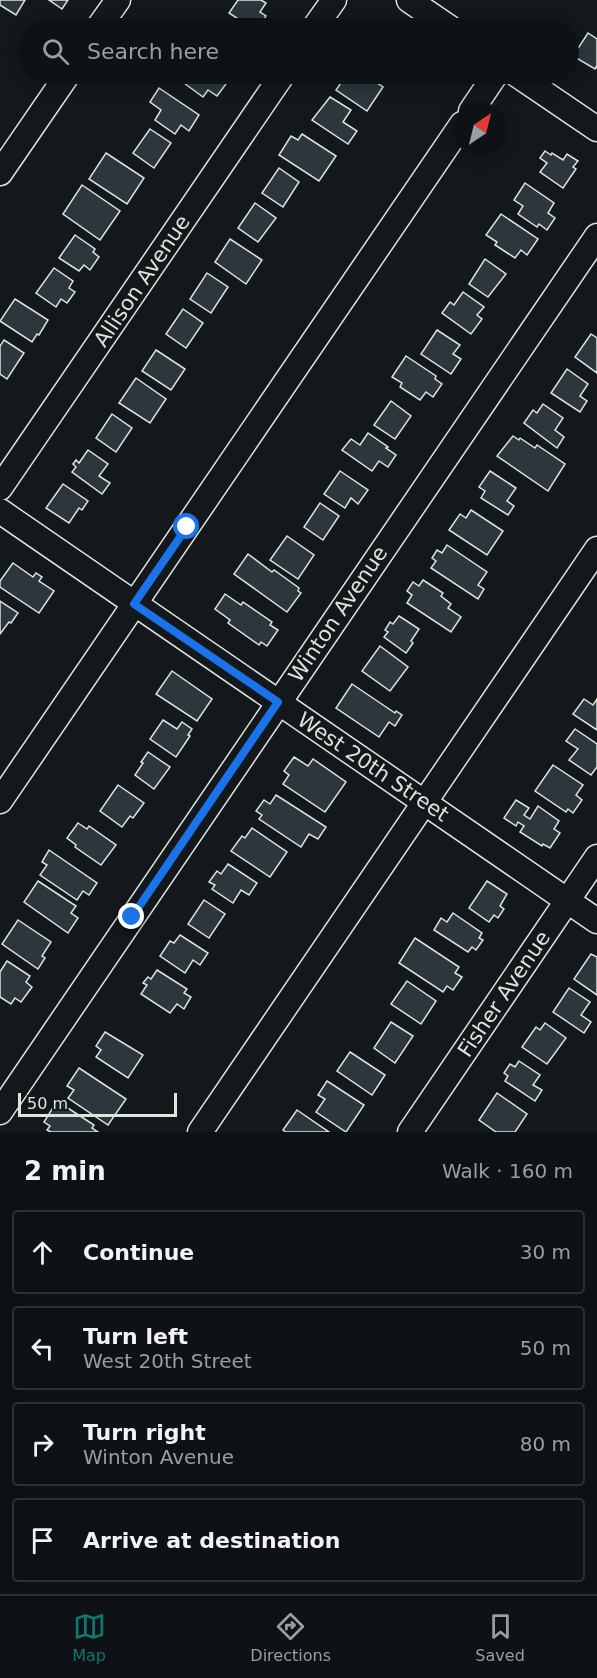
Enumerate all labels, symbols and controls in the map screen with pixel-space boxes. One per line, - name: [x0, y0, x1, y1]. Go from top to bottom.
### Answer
- search box: [18, 18, 579, 84]
- icon: search: [39, 35, 72, 68]
- text: Search here: [87, 39, 219, 64]
- north arrow: [453, 102, 507, 156]
- street label: Allison Avenue: [89, 211, 195, 351]
- route start: [173, 513, 199, 539]
- street label: Winton Avenue: [284, 542, 392, 686]
- street label: West 20th Street: [293, 708, 453, 826]
- route end: [118, 903, 144, 929]
- street label: Fisher Avenue: [453, 926, 555, 1062]
- scale bar: [18, 1090, 177, 1118]
- text: 50 m: [27, 1094, 68, 1113]
- text: 2 min: [24, 1156, 106, 1186]
- text: Walk · 160 m: [442, 1159, 573, 1183]
- icon: ahead: [26, 1236, 59, 1269]
- text: Continue: [83, 1240, 194, 1265]
- text: 30 m: [520, 1240, 571, 1264]
- text: Turn left: [83, 1324, 188, 1349]
- icon: left: [26, 1332, 59, 1365]
- text: 50 m: [520, 1336, 571, 1360]
- text: West 20th Street: [83, 1349, 252, 1373]
- text: Turn right: [83, 1420, 206, 1445]
- icon: right: [26, 1428, 59, 1461]
- text: 80 m: [520, 1432, 571, 1456]
- text: Winton Avenue: [83, 1445, 234, 1469]
- icon: arrive: [26, 1524, 59, 1557]
- text: Arrive at destination: [83, 1528, 340, 1553]
- tab: Map: [72, 1610, 106, 1665]
- tab: Directions: [250, 1610, 331, 1665]
- tab: Saved: [475, 1610, 525, 1665]

